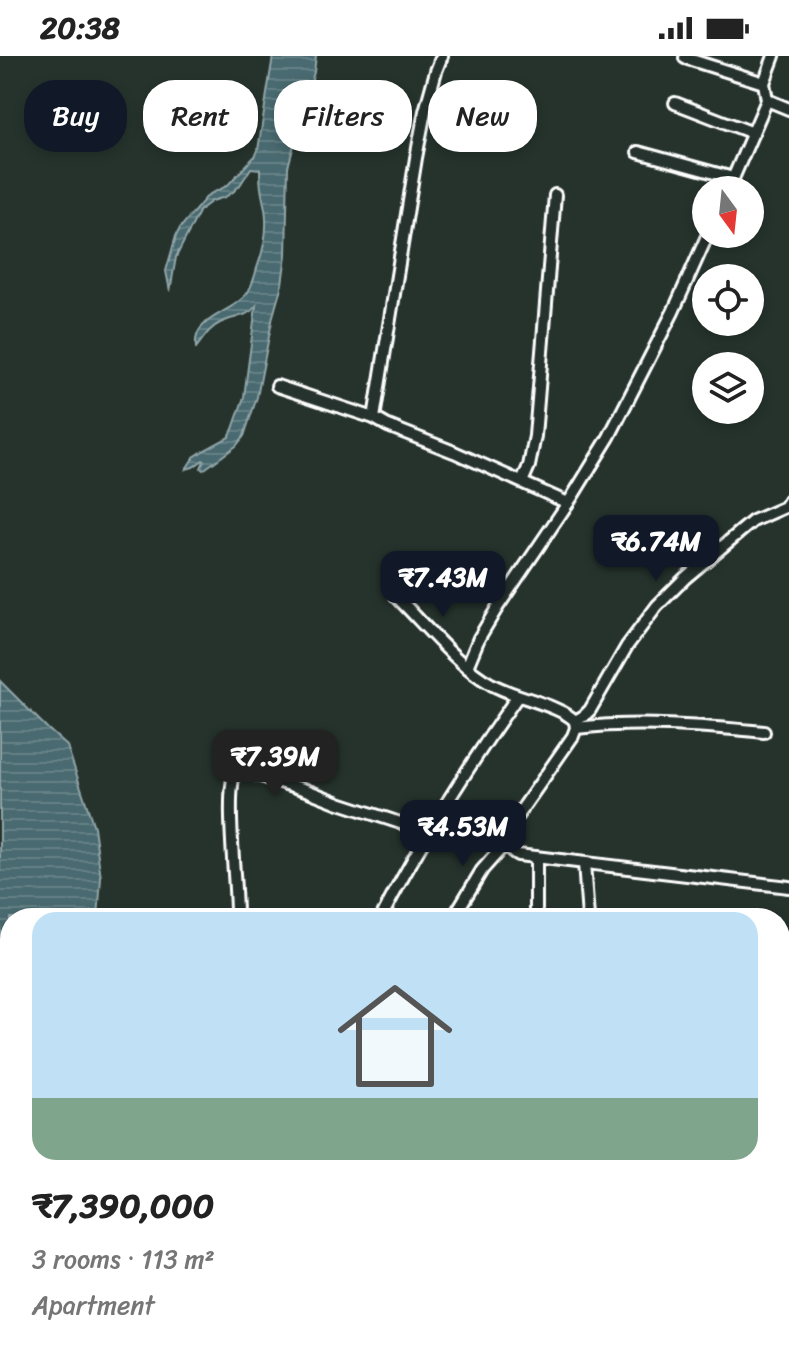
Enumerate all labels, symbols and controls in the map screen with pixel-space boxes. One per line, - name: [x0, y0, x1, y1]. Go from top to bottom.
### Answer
- text: 20:38: [40, 1, 120, 55]
- chip: Buy: [24, 80, 127, 152]
- chip: Rent: [143, 80, 258, 152]
- chip: Filters: [274, 80, 412, 152]
- chip: New: [428, 80, 537, 152]
- north arrow: [692, 176, 764, 248]
- map controls: [692, 176, 764, 424]
- button: locate: [692, 264, 764, 336]
- button: layers: [692, 352, 764, 424]
- pin: ₹6.74M: [591, 515, 721, 583]
- text: ₹6.74M: [611, 518, 701, 564]
- pin: ₹7.43M: [378, 551, 508, 619]
- text: ₹7.43M: [399, 554, 488, 600]
- pin: ₹7.39M: [210, 730, 340, 798]
- text: ₹7.39M: [231, 733, 319, 779]
- pin: ₹4.53M: [398, 800, 528, 868]
- text: ₹4.53M: [418, 803, 508, 849]
- icon: home: [323, 964, 467, 1108]
- text: ₹7,390,000: [32, 1176, 214, 1236]
- text: 3 rooms · 113 m²: [32, 1236, 215, 1282]
- text: Apartment: [32, 1282, 155, 1328]

